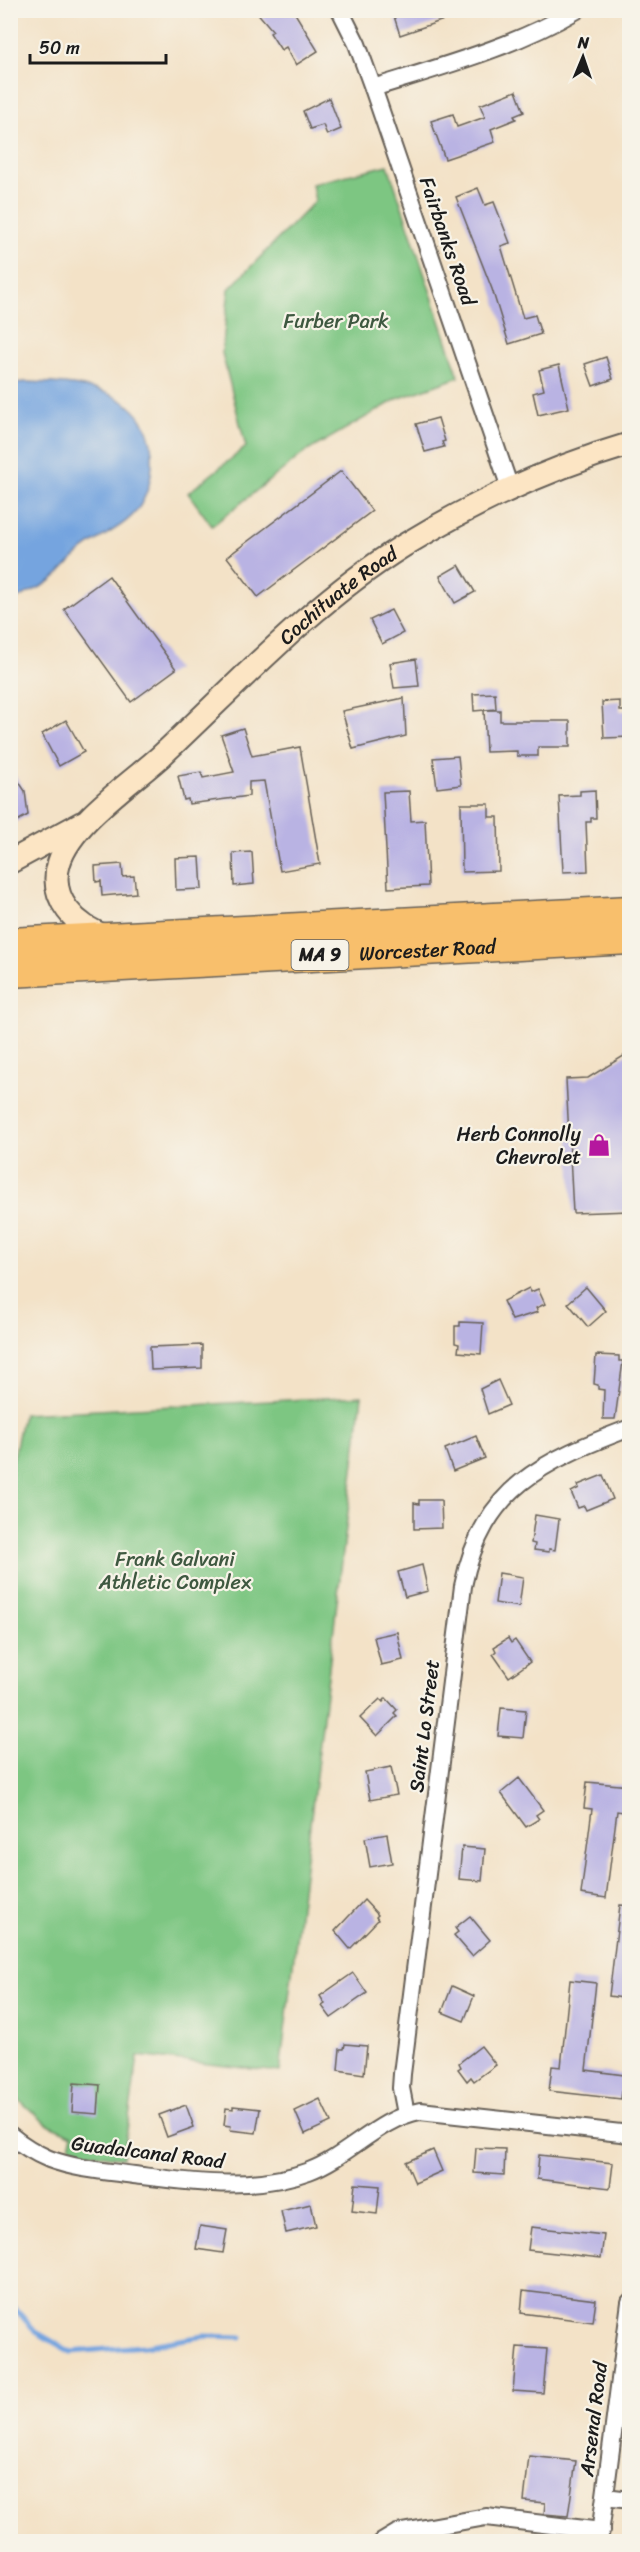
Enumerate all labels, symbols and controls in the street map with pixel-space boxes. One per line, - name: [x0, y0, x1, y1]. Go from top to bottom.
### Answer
- scale bar: [30, 27, 166, 65]
- north arrow: [553, 27, 613, 87]
- text: N: [576, 28, 590, 57]
- text: 50 m: [39, 32, 80, 64]
- street label: Fairbanks Road: [409, 172, 486, 312]
- park label: Furber Park: [283, 304, 389, 339]
- street label: Cochituate Road: [271, 536, 406, 654]
- street label: Worcester Road: [358, 929, 498, 971]
- road number: MA 9: [292, 940, 348, 970]
- place label: Herb Connolly Chevrolet: [457, 1117, 582, 1175]
- shop icon: Herb Connolly Chevrolet: [586, 1132, 612, 1158]
- park label: Frank Galvani Athletic Complex: [98, 1542, 252, 1600]
- street label: Saint Lo Street: [399, 1657, 450, 1794]
- street label: Guadalcanal Road: [69, 2126, 228, 2179]
- street label: Arsenal Road: [569, 2358, 618, 2479]

